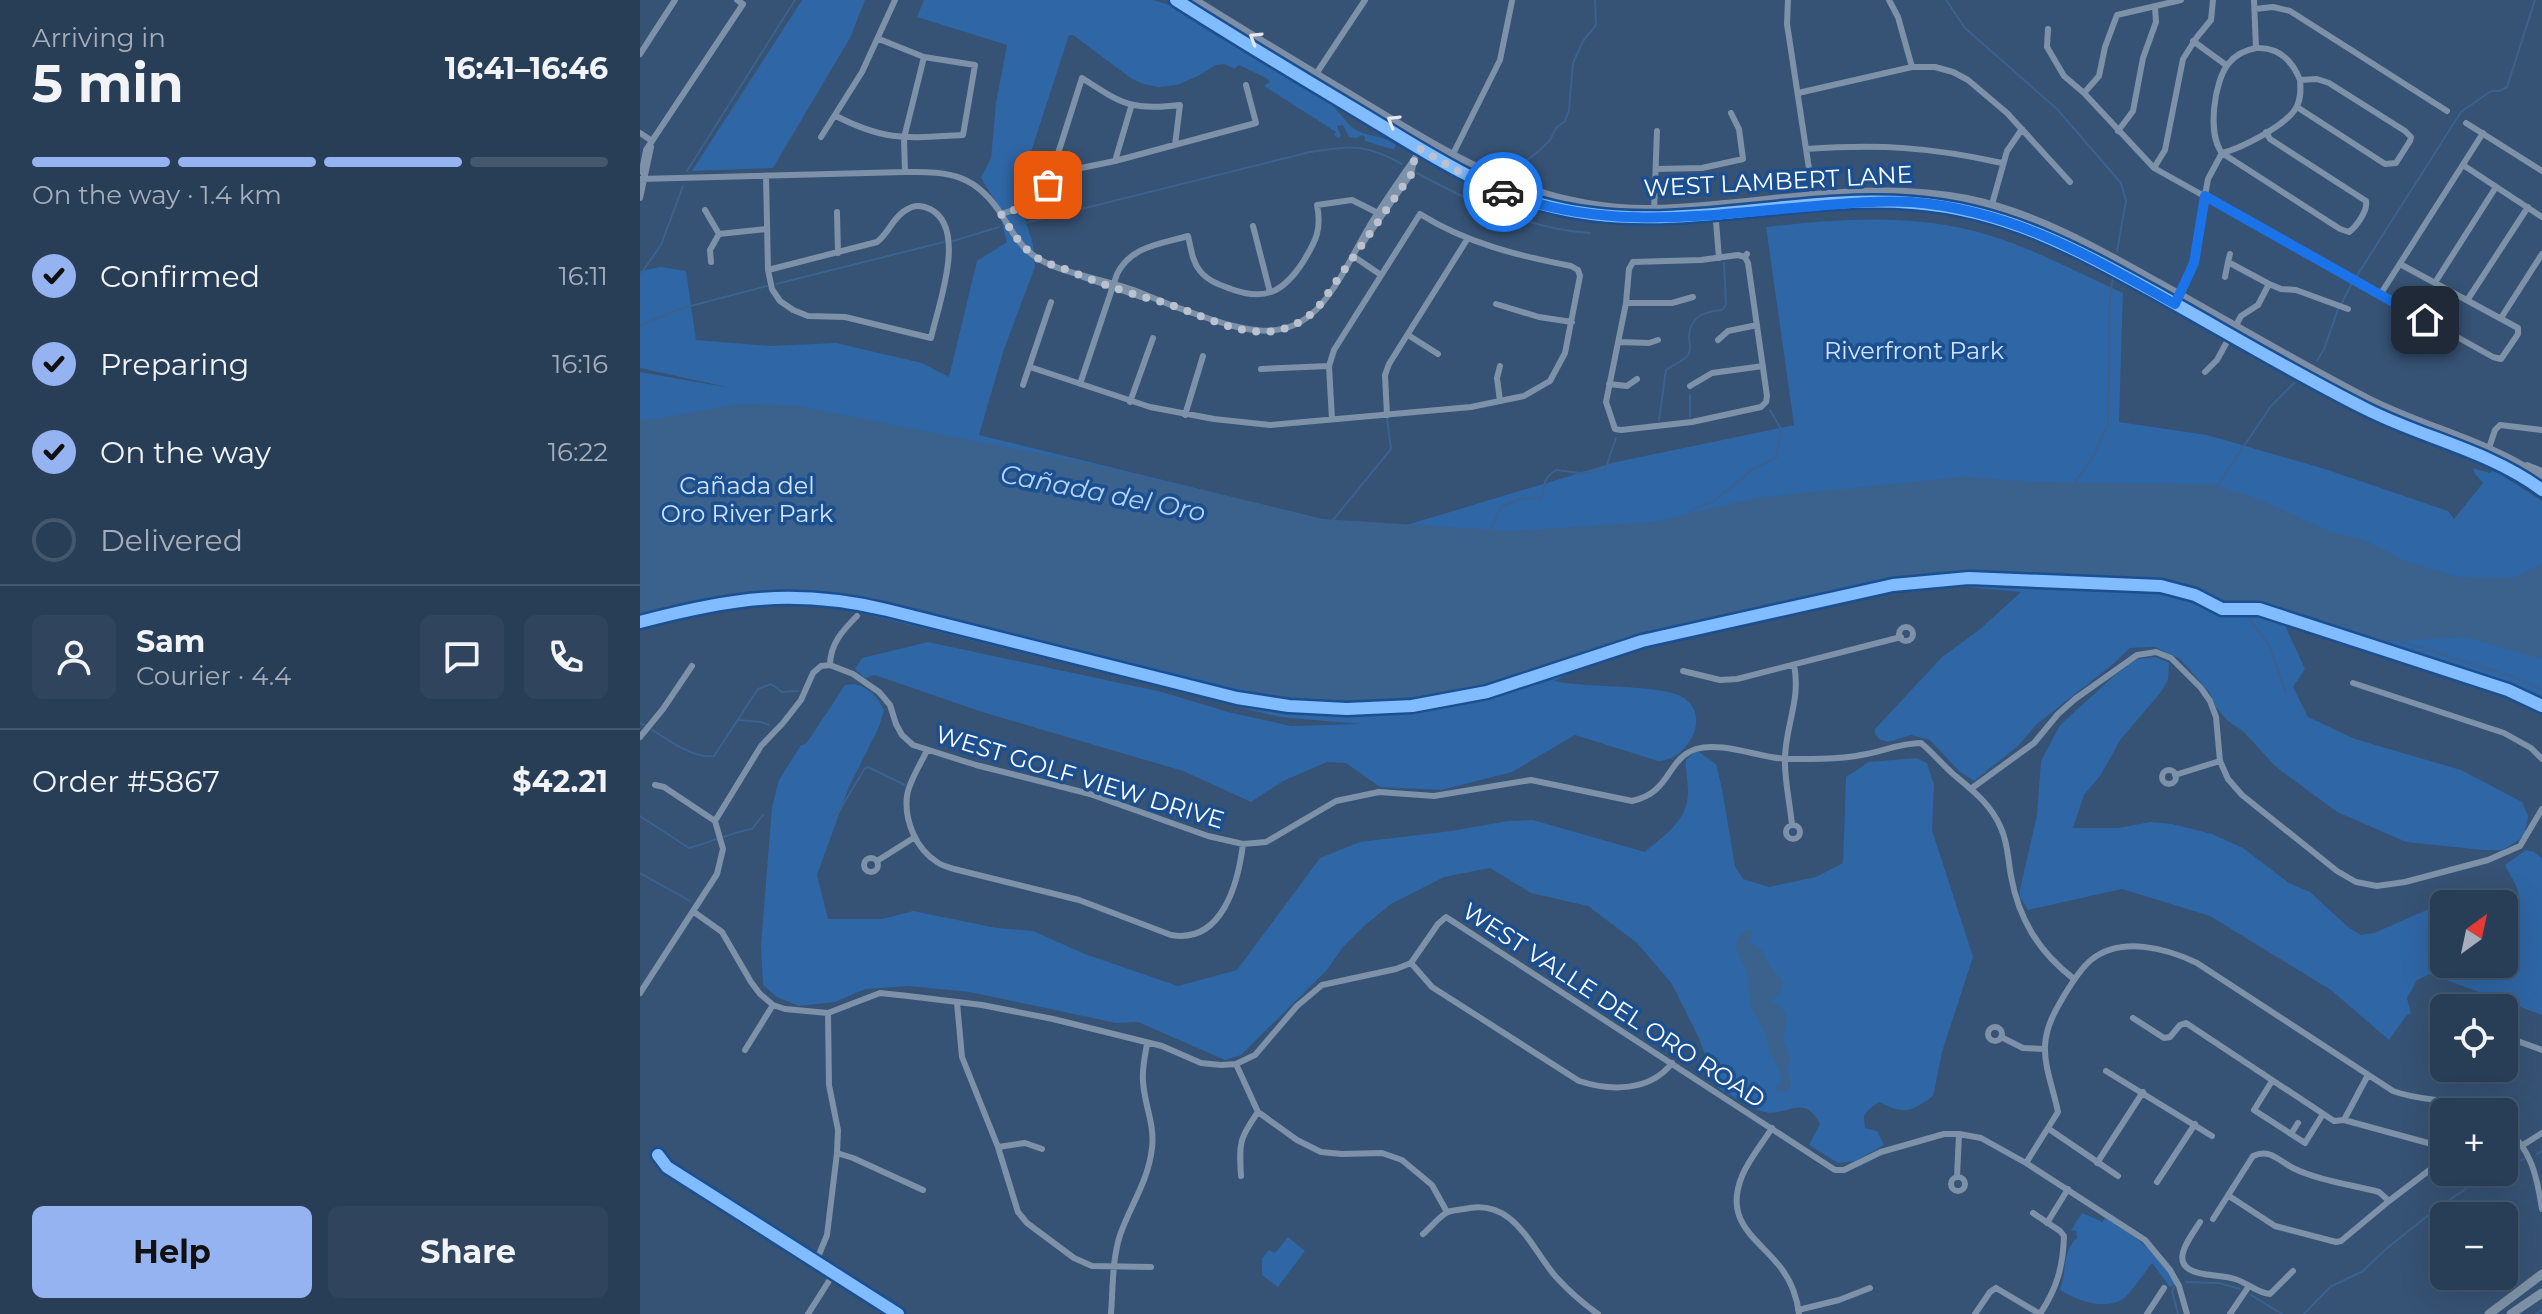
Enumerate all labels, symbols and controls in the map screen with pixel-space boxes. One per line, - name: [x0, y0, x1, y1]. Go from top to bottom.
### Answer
- text: Arriving in: [32, 22, 166, 54]
- one-way arrow: [1249, 32, 1264, 47]
- text: 16:41–16:46: [445, 50, 608, 87]
- text: 5 min: [32, 52, 184, 115]
- one-way arrow: [1387, 115, 1402, 131]
- pin: [1014, 151, 1082, 219]
- courier: [1463, 152, 1543, 232]
- street label: WEST LAMBERT LANE: [1643, 159, 1913, 203]
- icon: bag: [1026, 163, 1070, 207]
- icon: car: [1481, 170, 1525, 214]
- text: On the way · 1.4 km: [32, 179, 282, 211]
- icon: check: [32, 254, 76, 298]
- text: Confirmed: [100, 258, 260, 295]
- text: 16:11: [558, 260, 608, 292]
- pin: [2391, 286, 2459, 354]
- icon: home: [2403, 298, 2447, 342]
- park label: Riverfront Park: [1824, 336, 2005, 365]
- icon: check: [32, 342, 76, 386]
- text: Preparing: [100, 346, 249, 383]
- text: 16:16: [552, 348, 608, 380]
- icon: check: [32, 430, 76, 474]
- text: On the way: [100, 434, 271, 471]
- text: 16:22: [548, 436, 608, 468]
- water label: Cañada del Oro: [998, 457, 1208, 529]
- park label: Cañada del Oro River Park: [661, 471, 834, 528]
- text: Delivered: [100, 522, 243, 559]
- button: person: [32, 615, 116, 699]
- button: chat: [420, 615, 504, 699]
- button: phone: [524, 615, 608, 699]
- text: Sam: [136, 623, 205, 660]
- text: Courier · 4.4: [136, 660, 291, 692]
- street label: WEST GOLF VIEW DRIVE: [932, 719, 1228, 835]
- text: Order #5867: [32, 763, 220, 800]
- text: $42.21: [512, 763, 608, 800]
- north arrow: [2430, 890, 2518, 978]
- map controls: [2430, 890, 2518, 1290]
- street label: WEST VALLE DEL ORO ROAD: [1457, 896, 1771, 1114]
- button: locate: [2430, 994, 2518, 1082]
- button: +: [2430, 1098, 2518, 1186]
- button: −: [2430, 1202, 2518, 1290]
- button: Help: [32, 1206, 312, 1298]
- button: Share: [328, 1206, 608, 1298]

